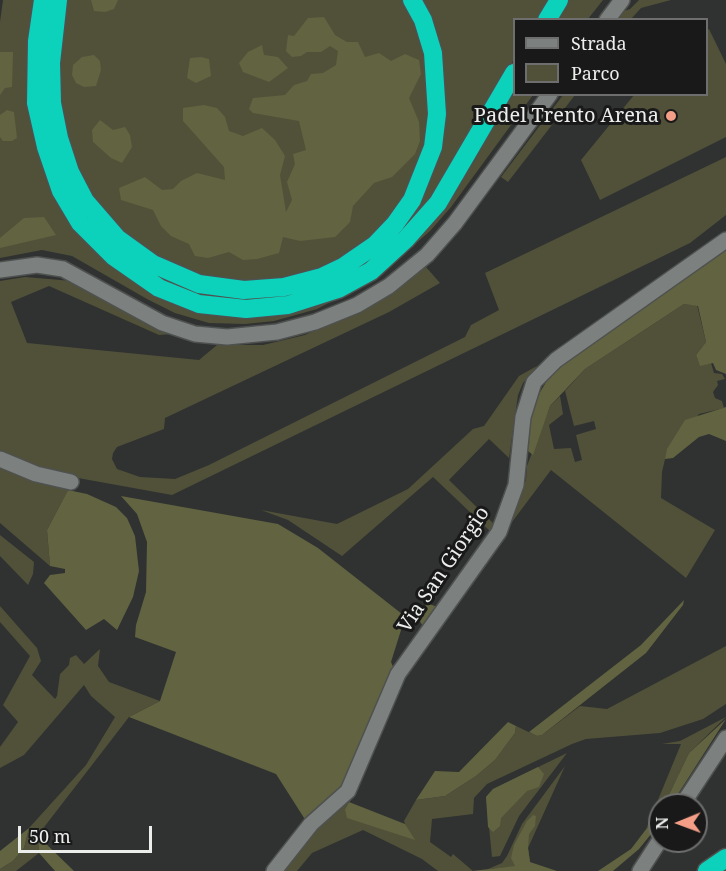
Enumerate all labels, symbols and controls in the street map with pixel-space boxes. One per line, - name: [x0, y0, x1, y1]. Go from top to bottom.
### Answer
- legend: [513, 18, 708, 96]
- text: Strada: [571, 31, 627, 55]
- text: Parco: [571, 61, 620, 85]
- place label: Padel Trento Arena: [474, 104, 659, 128]
- marker: Padel Trento Arena: [664, 109, 678, 123]
- street label: Via San Giorgio: [393, 502, 495, 638]
- north arrow: [648, 793, 708, 853]
- scale bar: [21, 814, 154, 852]
- text: N: [651, 817, 673, 830]
- text: 50 m: [29, 824, 71, 848]

